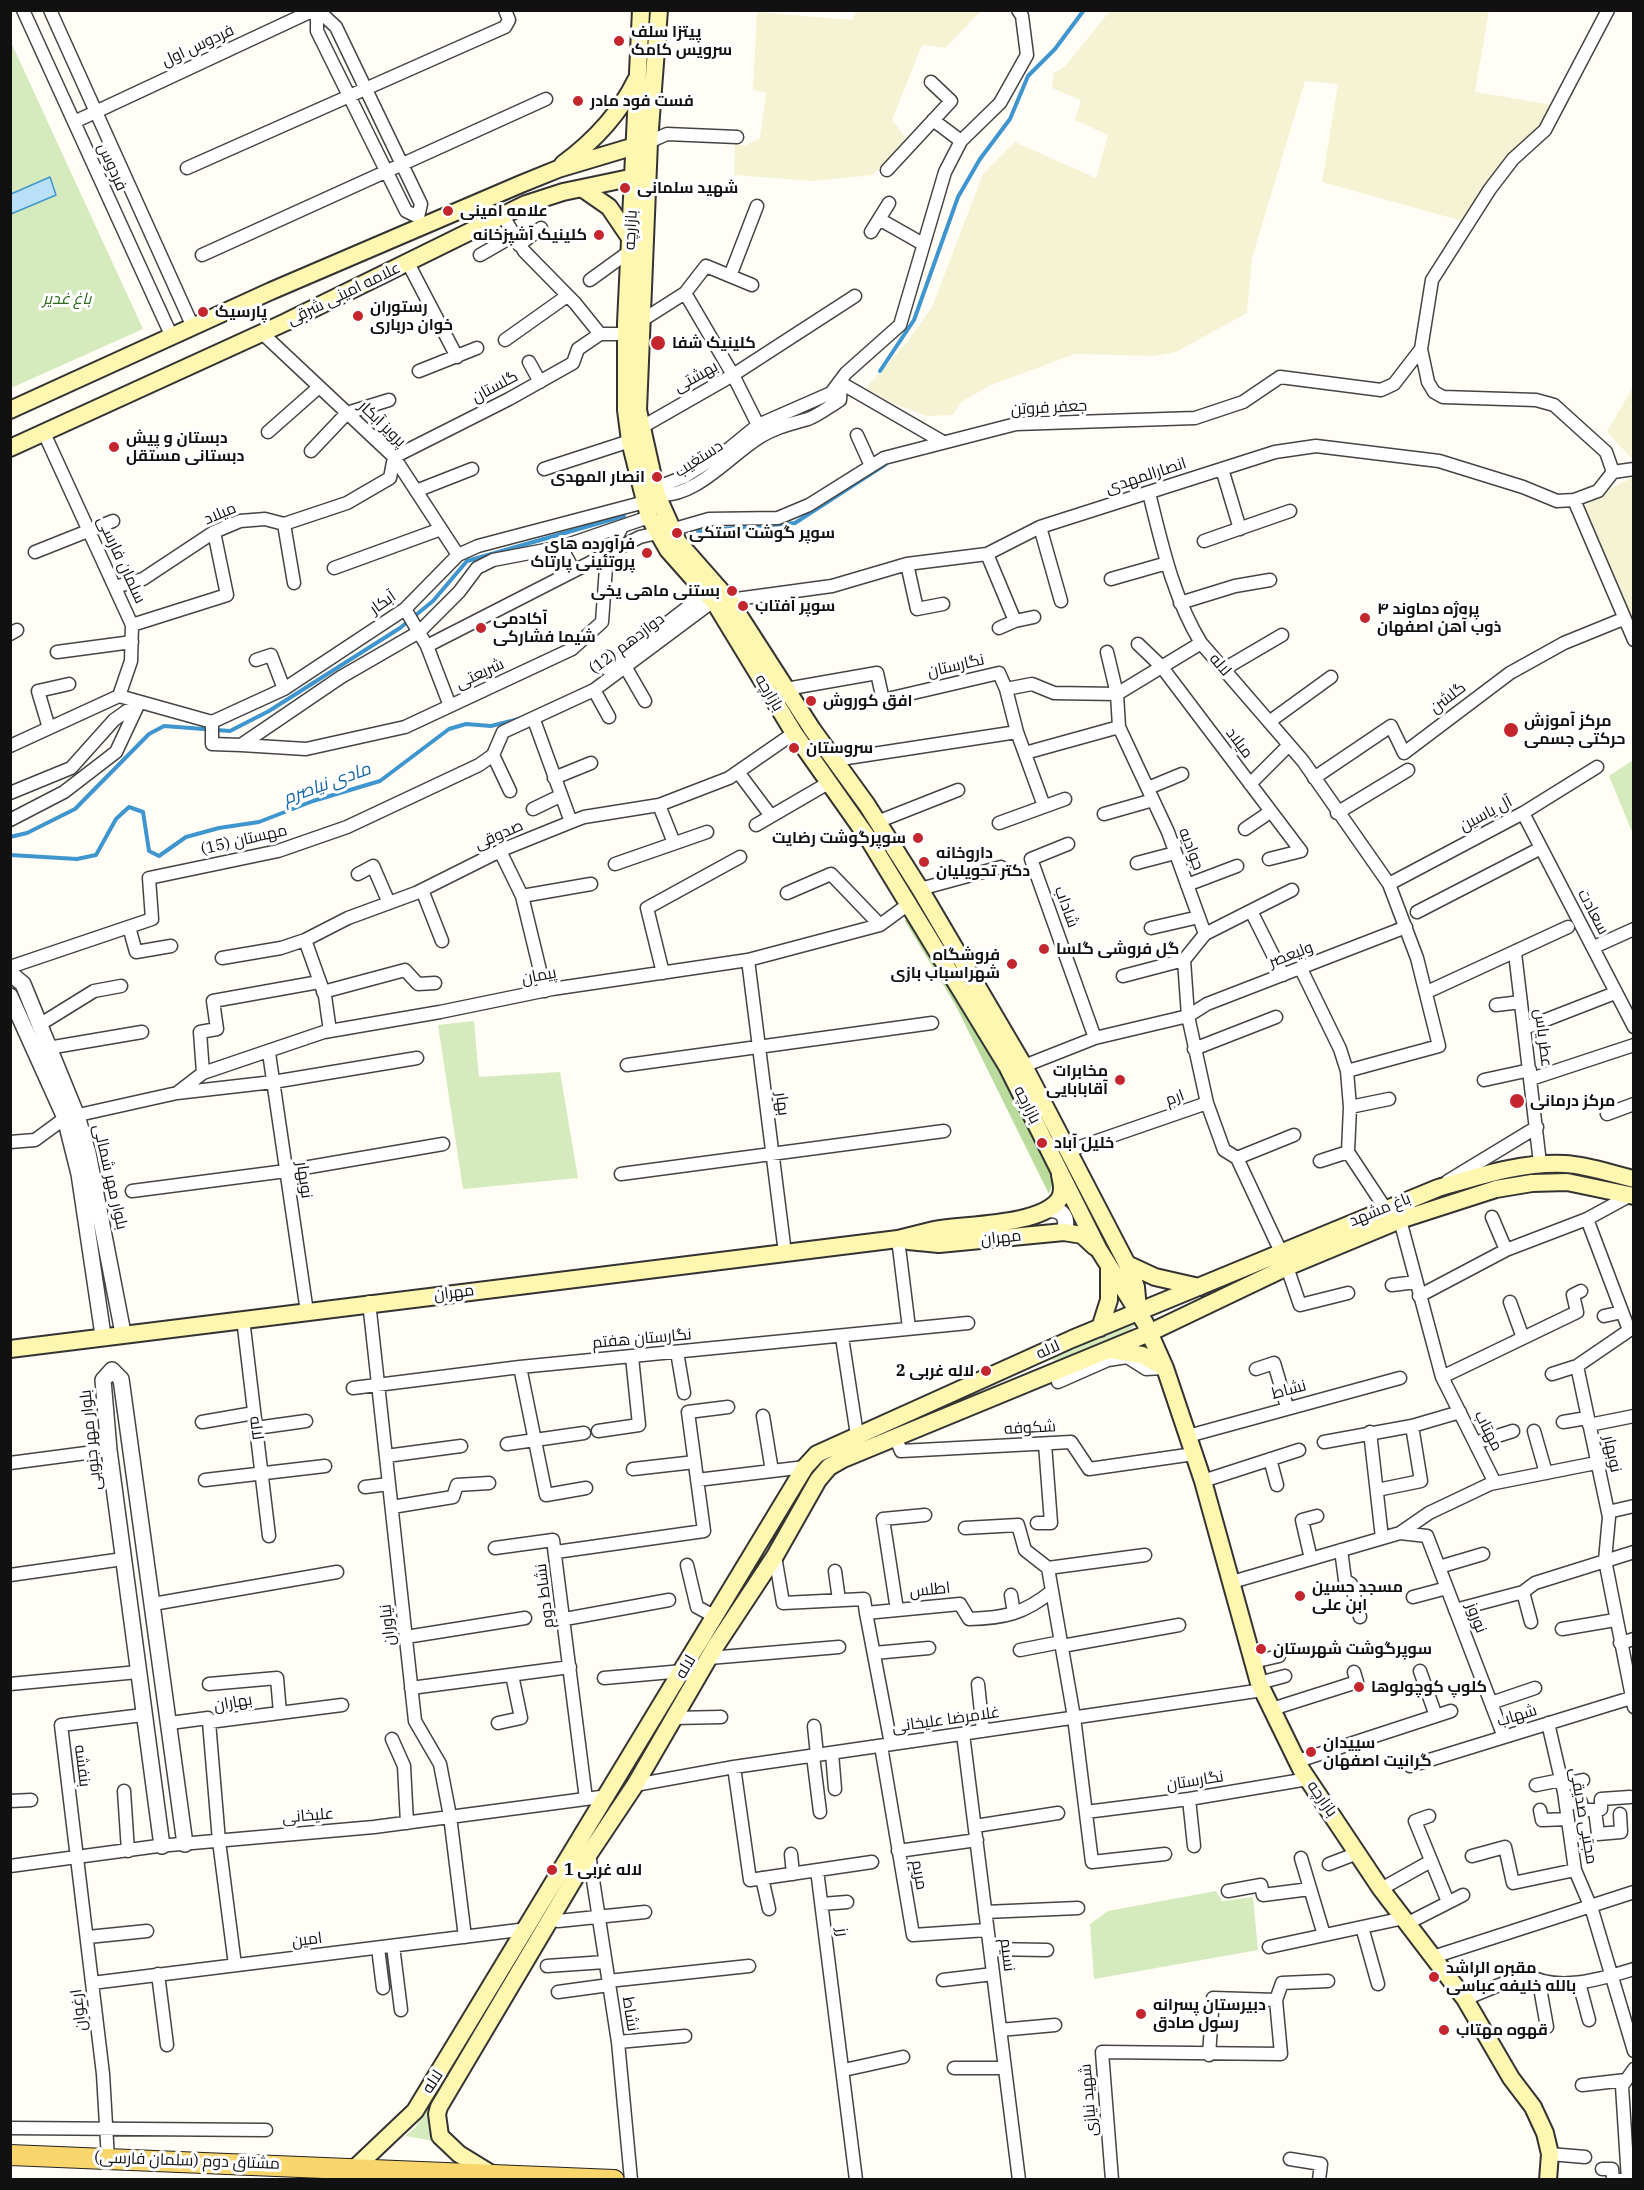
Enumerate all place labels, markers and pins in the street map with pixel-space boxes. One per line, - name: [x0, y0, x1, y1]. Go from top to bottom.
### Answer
- place label: پیتزا سلف سرویس کامک: [631, 22, 732, 60]
- marker: پیتزا سلف سرویس کامک: [612, 34, 626, 48]
- place label: فست فود مادر: [590, 91, 694, 111]
- marker: فست فود مادر: [571, 94, 585, 108]
- place label: شهید سلمانی: [637, 178, 738, 198]
- marker: شهید سلمانی: [618, 181, 632, 195]
- place label: علامه امینی: [460, 201, 548, 221]
- marker: علامه امینی: [441, 204, 455, 218]
- place label: کلینیک آشپزخانه: [473, 225, 587, 245]
- marker: کلینیک آشپزخانه: [592, 228, 606, 242]
- place label: رستوران خوان درباری: [370, 297, 453, 335]
- place label: پارسیک: [215, 302, 267, 322]
- marker: پارسیک: [196, 305, 210, 319]
- marker: رستوران خوان درباری: [351, 309, 365, 323]
- place label: کلینیک شفا: [672, 333, 756, 353]
- marker: کلینیک شفا: [649, 334, 667, 352]
- place label: دبستان و پیش دبستانی مستقل: [126, 428, 245, 466]
- marker: دبستان و پیش دبستانی مستقل: [107, 440, 121, 454]
- place label: انصار المهدی: [550, 467, 645, 487]
- marker: انصار المهدی: [650, 470, 664, 484]
- place label: سوپر گوشت استکی: [689, 523, 835, 543]
- marker: سوپر گوشت استکی: [670, 526, 684, 540]
- place label: فرآورده های پروتئینی پارتاک: [530, 534, 635, 572]
- marker: فرآورده های پروتئینی پارتاک: [640, 546, 654, 560]
- place label: بستنی ماهی یخی: [591, 581, 720, 601]
- marker: بستنی ماهی یخی: [725, 584, 739, 598]
- place label: سوپر آفتاب: [755, 596, 835, 616]
- marker: سوپر آفتاب: [736, 599, 750, 613]
- place label: پروژه دماوند ۴ ذوب آهن اصفهان: [1377, 599, 1501, 637]
- place label: آکادمی شیما فشارکی: [493, 609, 596, 647]
- marker: پروژه دماوند ۴ ذوب آهن اصفهان: [1358, 611, 1372, 625]
- marker: آکادمی شیما فشارکی: [474, 621, 488, 635]
- place label: افق کوروش: [823, 691, 912, 711]
- marker: افق کوروش: [804, 694, 818, 708]
- place label: مرکز آموزش حرکتی جسمی: [1524, 711, 1625, 749]
- marker: مرکز آموزش حرکتی جسمی: [1502, 721, 1520, 739]
- place label: سروستان: [806, 738, 873, 758]
- marker: سروستان: [787, 741, 801, 755]
- place label: سوپرگوشت رضایت: [772, 828, 906, 848]
- marker: سوپرگوشت رضایت: [911, 831, 925, 845]
- place label: داروخانه دکتر تحویلیان: [936, 843, 1030, 881]
- marker: داروخانه دکتر تحویلیان: [917, 855, 931, 869]
- place label: گل فروشی گلسا: [1056, 939, 1179, 959]
- marker: گل فروشی گلسا: [1037, 942, 1051, 956]
- place label: فروشگاه شهراسباب بازی: [890, 945, 1000, 983]
- marker: فروشگاه شهراسباب بازی: [1005, 957, 1019, 971]
- place label: مخابرات آقابابایی: [1046, 1061, 1108, 1099]
- marker: مخابرات آقابابایی: [1113, 1073, 1127, 1087]
- place label: مرکز درمانی: [1530, 1091, 1615, 1111]
- marker: مرکز درمانی: [1508, 1092, 1526, 1110]
- place label: خلیل آباد: [1054, 1133, 1114, 1153]
- marker: خلیل آباد: [1035, 1136, 1049, 1150]
- place label: لاله غربی 2: [896, 1361, 974, 1381]
- marker: لاله غربی 2: [979, 1364, 993, 1378]
- place label: مسجد حسین ابن علی: [1312, 1577, 1403, 1615]
- marker: مسجد حسین ابن علی: [1293, 1589, 1307, 1603]
- place label: سوپرگوشت شهرستان: [1273, 1639, 1432, 1659]
- marker: سوپرگوشت شهرستان: [1254, 1642, 1268, 1656]
- place label: کلوپ کوچولوها: [1371, 1677, 1487, 1697]
- marker: کلوپ کوچولوها: [1352, 1680, 1366, 1694]
- place label: سپیدان گرانیت اصفهان: [1323, 1733, 1432, 1771]
- marker: سپیدان گرانیت اصفهان: [1304, 1745, 1318, 1759]
- place label: لاله غربی 1: [564, 1860, 642, 1880]
- marker: لاله غربی 1: [545, 1863, 559, 1877]
- place label: مقبره الراشد بالله خلیفه عباسی: [1446, 1958, 1576, 1996]
- marker: مقبره الراشد بالله خلیفه عباسی: [1427, 1970, 1441, 1984]
- place label: دبیرستان پسرانه رسول صادق: [1153, 1995, 1266, 2033]
- marker: دبیرستان پسرانه رسول صادق: [1134, 2007, 1148, 2021]
- place label: قهوه مهتاب: [1456, 2020, 1548, 2040]
- marker: قهوه مهتاب: [1437, 2023, 1451, 2037]

